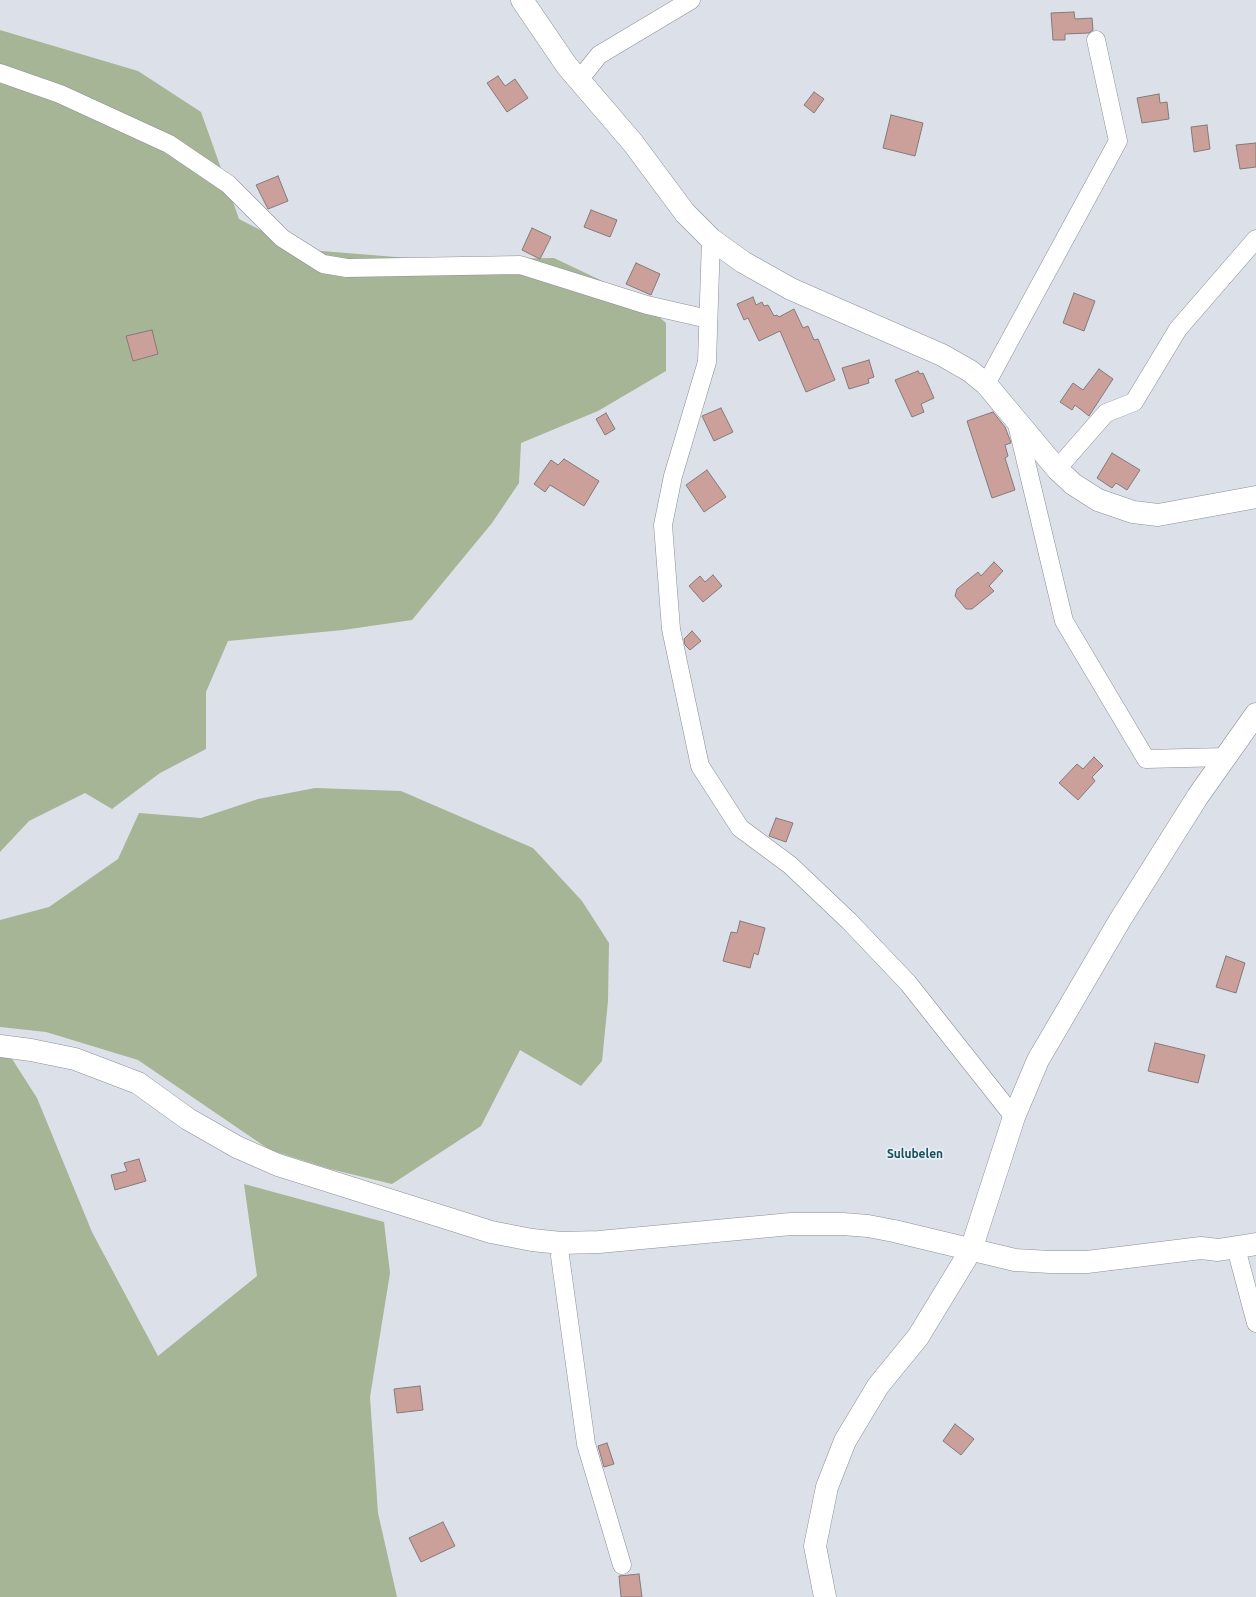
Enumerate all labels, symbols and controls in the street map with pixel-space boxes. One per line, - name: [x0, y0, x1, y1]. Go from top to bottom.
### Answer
- district label: Sulubelen: [887, 1147, 943, 1161]

